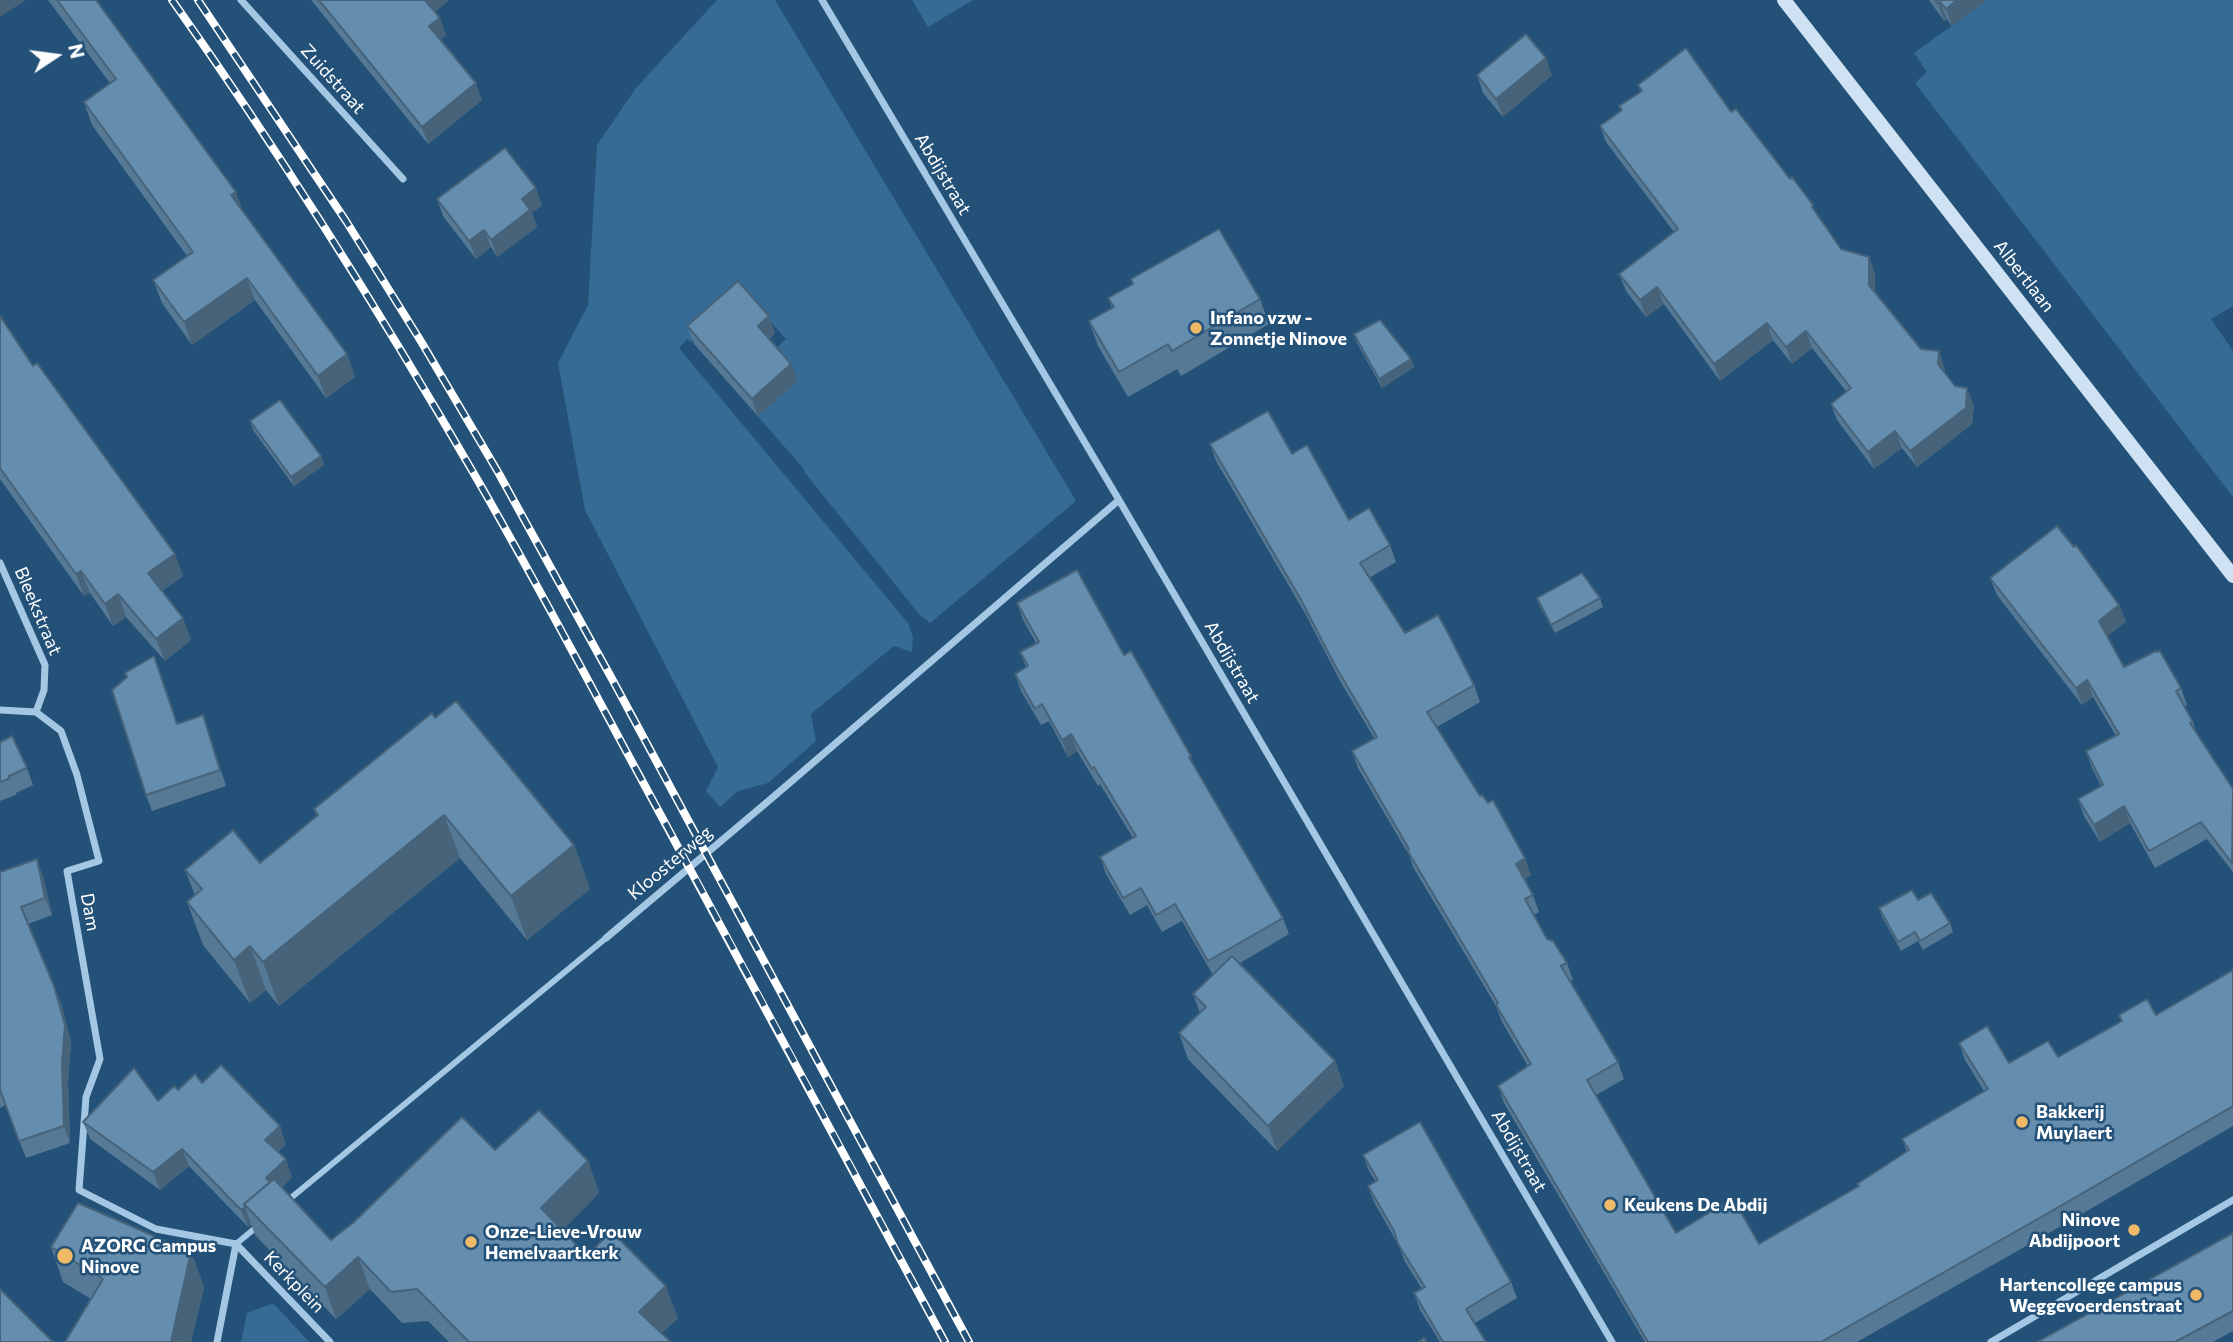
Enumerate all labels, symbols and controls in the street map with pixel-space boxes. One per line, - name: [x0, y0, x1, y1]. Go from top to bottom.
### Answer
- north arrow: [21, 21, 91, 91]
- street label: Zuidstraat: [296, 40, 370, 118]
- text: N: [64, 42, 90, 61]
- street label: Abdijstraat: [910, 129, 976, 219]
- street label: Albertlaan: [1989, 236, 2059, 316]
- place label: Infano vzw - Zonnetje Ninove: [1210, 307, 1347, 350]
- marker: Infano vzw - Zonnetje Ninove: [1188, 320, 1204, 336]
- street label: Bleekstraat: [10, 564, 66, 658]
- street label: Abdijstraat: [1200, 617, 1264, 707]
- street label: Kloosterweg: [623, 821, 717, 905]
- street label: Dam: [76, 891, 104, 933]
- place label: Bakkerij Muylaert: [2036, 1101, 2112, 1144]
- street label: Abdijstraat: [1487, 1106, 1551, 1196]
- marker: Bakkerij Muylaert: [2014, 1114, 2030, 1130]
- place label: Keukens De Abdij: [1624, 1194, 1767, 1216]
- marker: Keukens De Abdij: [1602, 1197, 1618, 1213]
- place label: Ninove Abdijpoort: [2029, 1209, 2120, 1252]
- place label: Onze-Lieve-Vrouw Hemelvaartkerk: [485, 1221, 642, 1264]
- marker: Ninove Abdijpoort: [2126, 1222, 2142, 1238]
- marker: Onze-Lieve-Vrouw Hemelvaartkerk: [463, 1234, 479, 1250]
- place label: AZORG Campus Ninove: [81, 1235, 216, 1278]
- marker: AZORG Campus Ninove: [55, 1246, 75, 1266]
- street label: Kerkplein: [259, 1247, 329, 1317]
- place label: Hartencollege campus Weggevoerdenstraat: [2000, 1274, 2182, 1316]
- marker: Hartencollege campus Weggevoerdenstraat: [2188, 1287, 2204, 1303]

